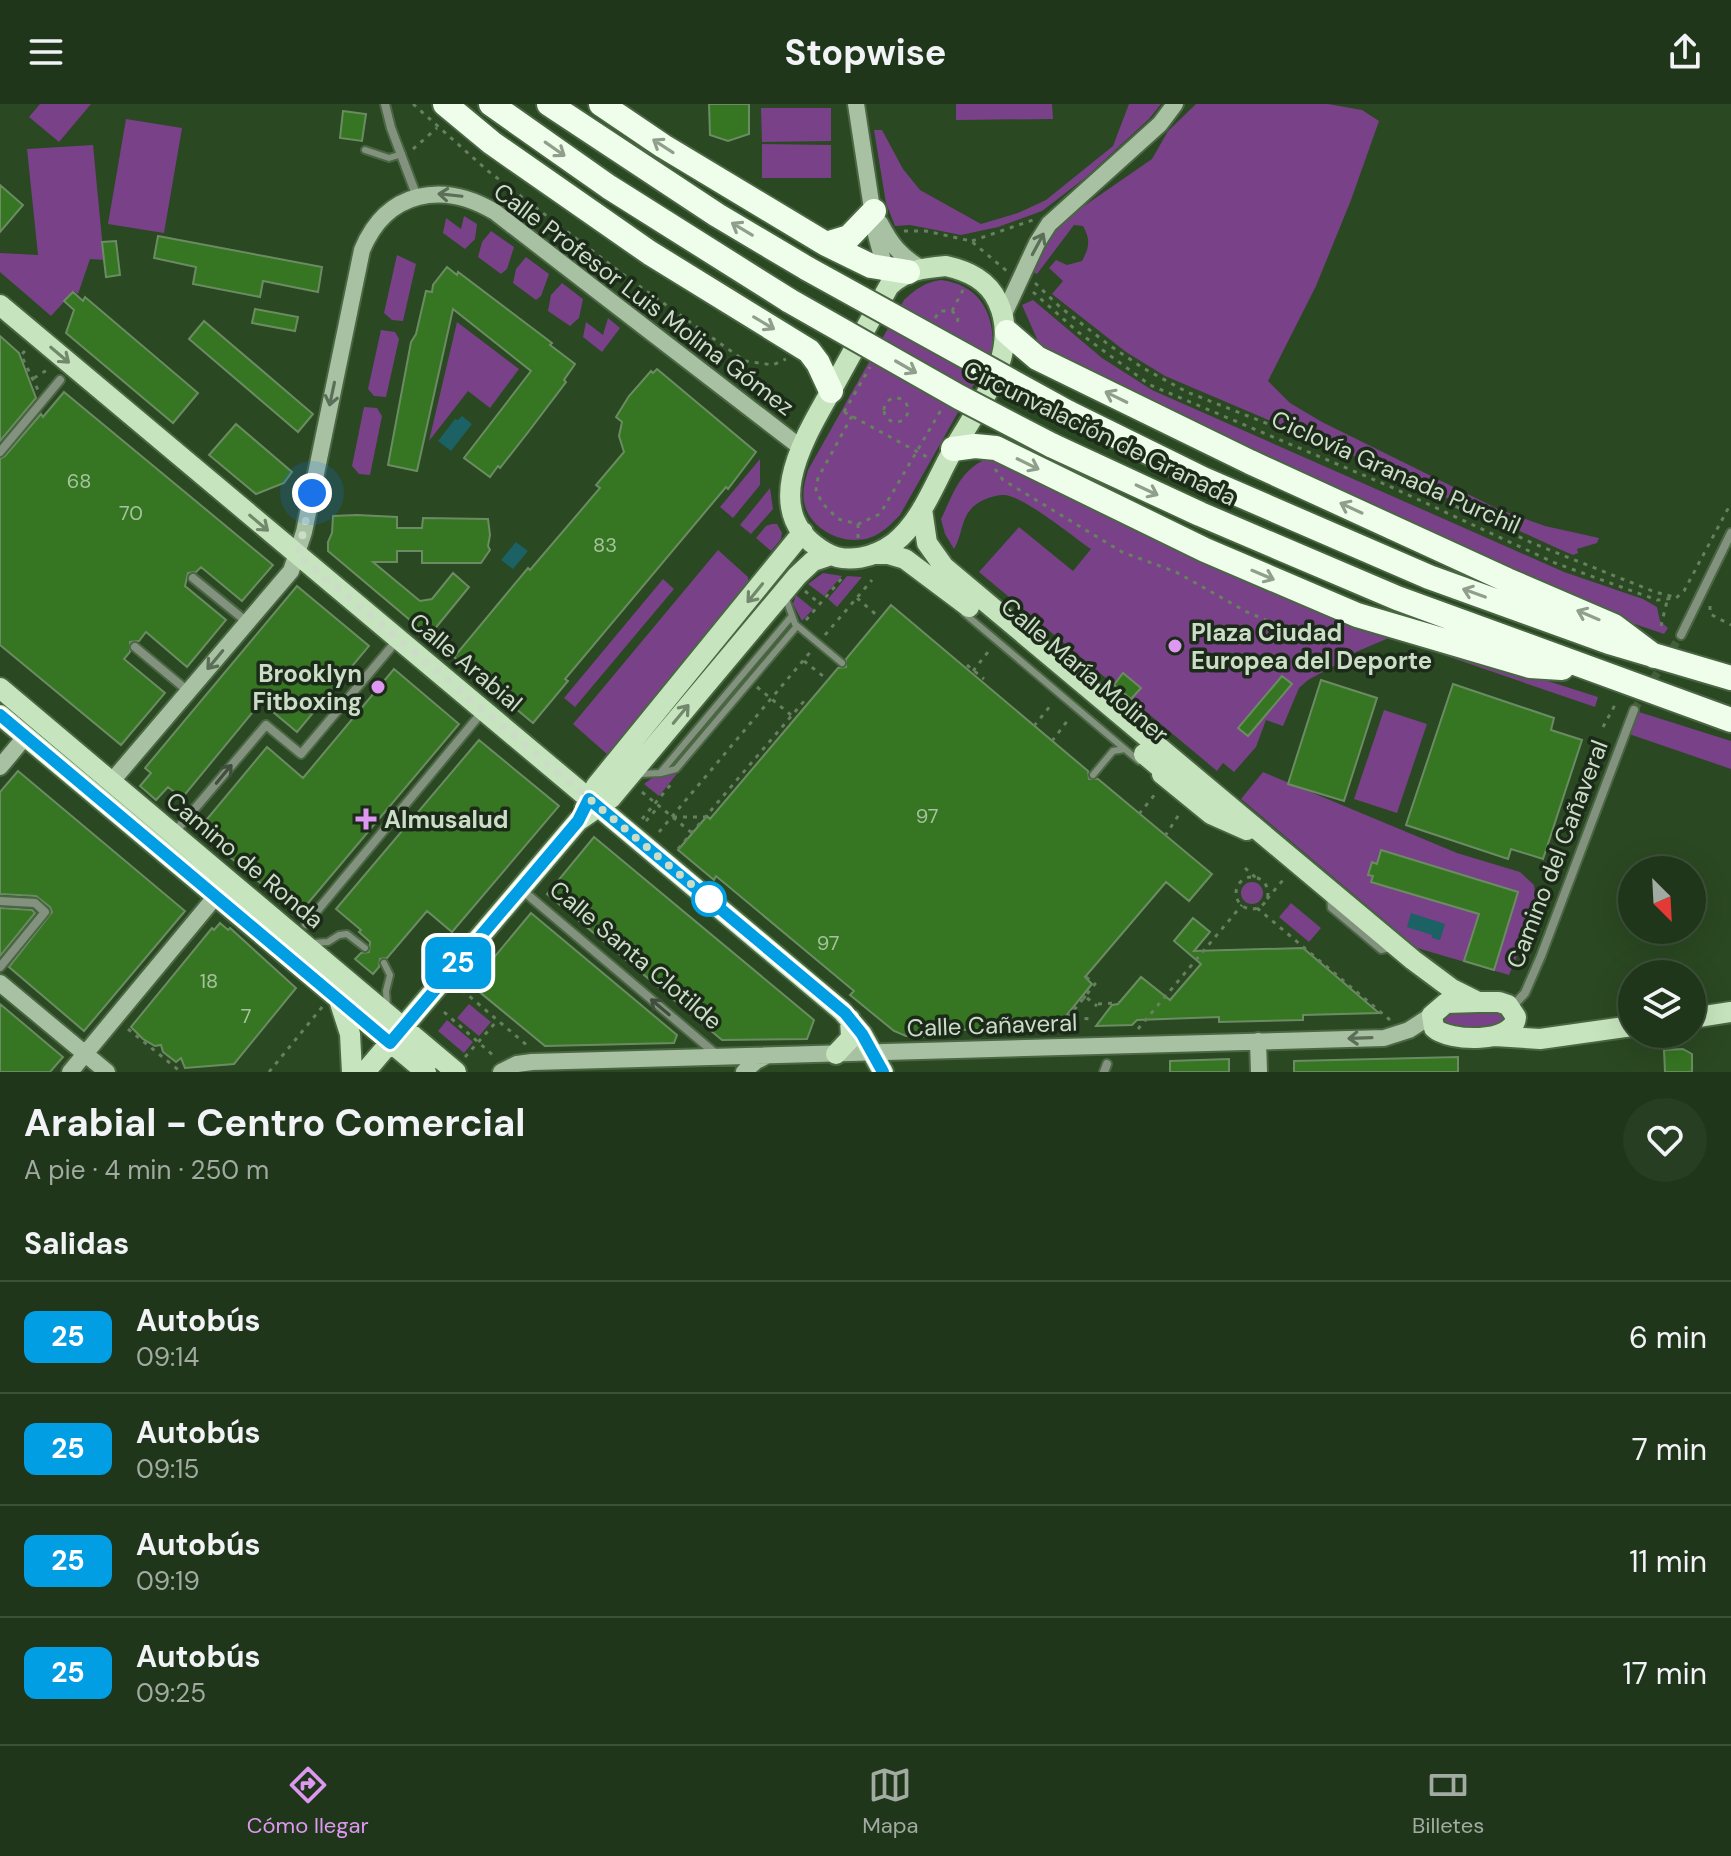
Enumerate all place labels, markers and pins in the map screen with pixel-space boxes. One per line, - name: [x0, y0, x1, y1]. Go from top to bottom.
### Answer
- place label: Plaza Ciudad Europea del Deporte: [1191, 617, 1432, 676]
- marker: Plaza Ciudad Europea del Deporte: [1166, 637, 1184, 655]
- place label: Brooklyn Fitboxing: [253, 658, 362, 717]
- marker: Brooklyn Fitboxing: [369, 678, 387, 696]
- place label: Almusalud: [384, 804, 509, 835]
- marker: Almusalud: [355, 808, 377, 830]
- unlabelled marker: [692, 882, 726, 916]

